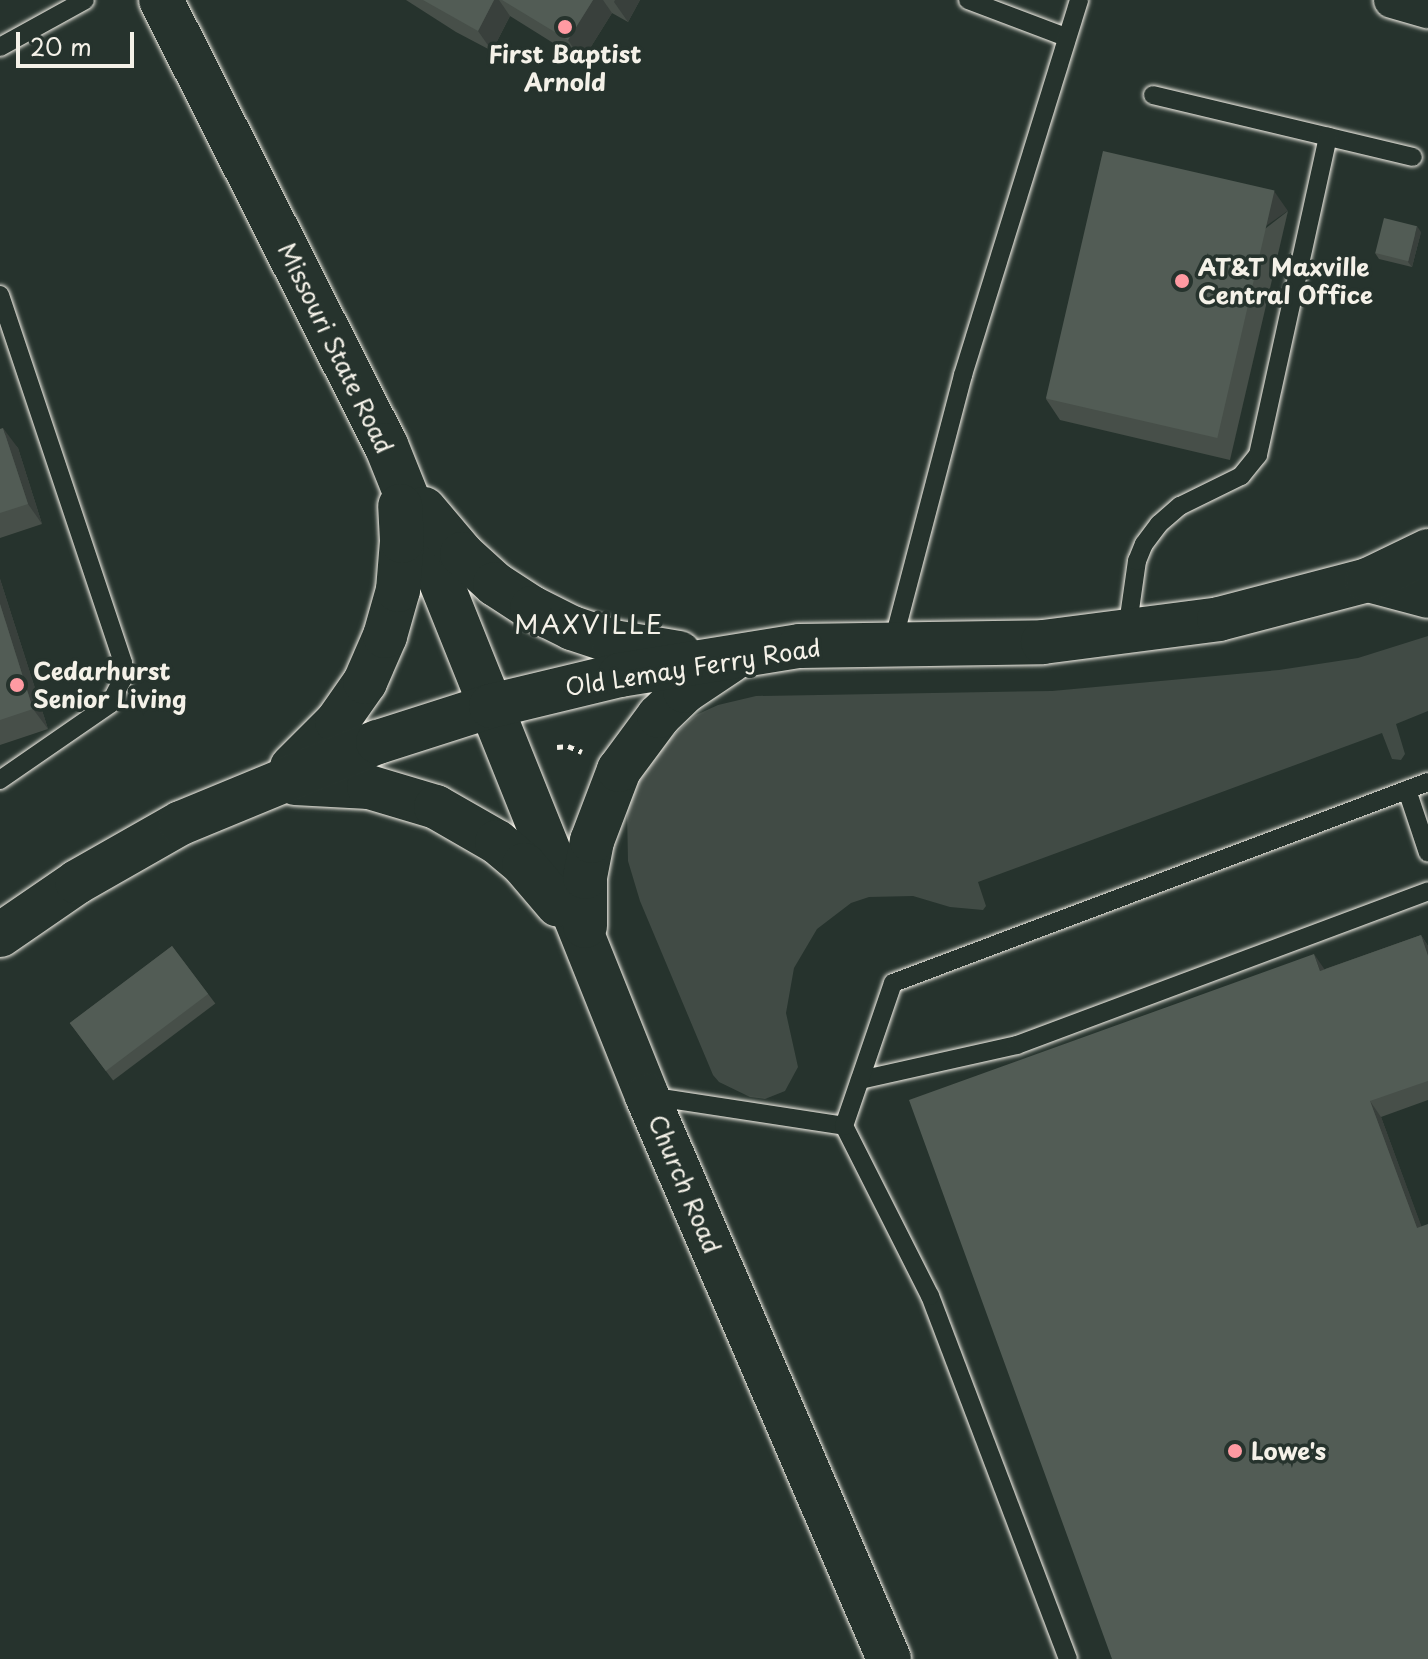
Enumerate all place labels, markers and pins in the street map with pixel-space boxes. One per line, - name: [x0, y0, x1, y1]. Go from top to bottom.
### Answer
- marker: First Baptist Arnold: [556, 18, 574, 36]
- place label: First Baptist Arnold: [488, 40, 642, 96]
- place label: AT&T Maxville Central Office: [1198, 253, 1373, 309]
- marker: AT&T Maxville Central Office: [1173, 272, 1191, 290]
- place label: Cedarhurst Senior Living: [33, 657, 188, 713]
- marker: Cedarhurst Senior Living: [8, 676, 26, 694]
- place label: Lowe's: [1251, 1437, 1326, 1465]
- marker: Lowe's: [1226, 1442, 1244, 1460]

